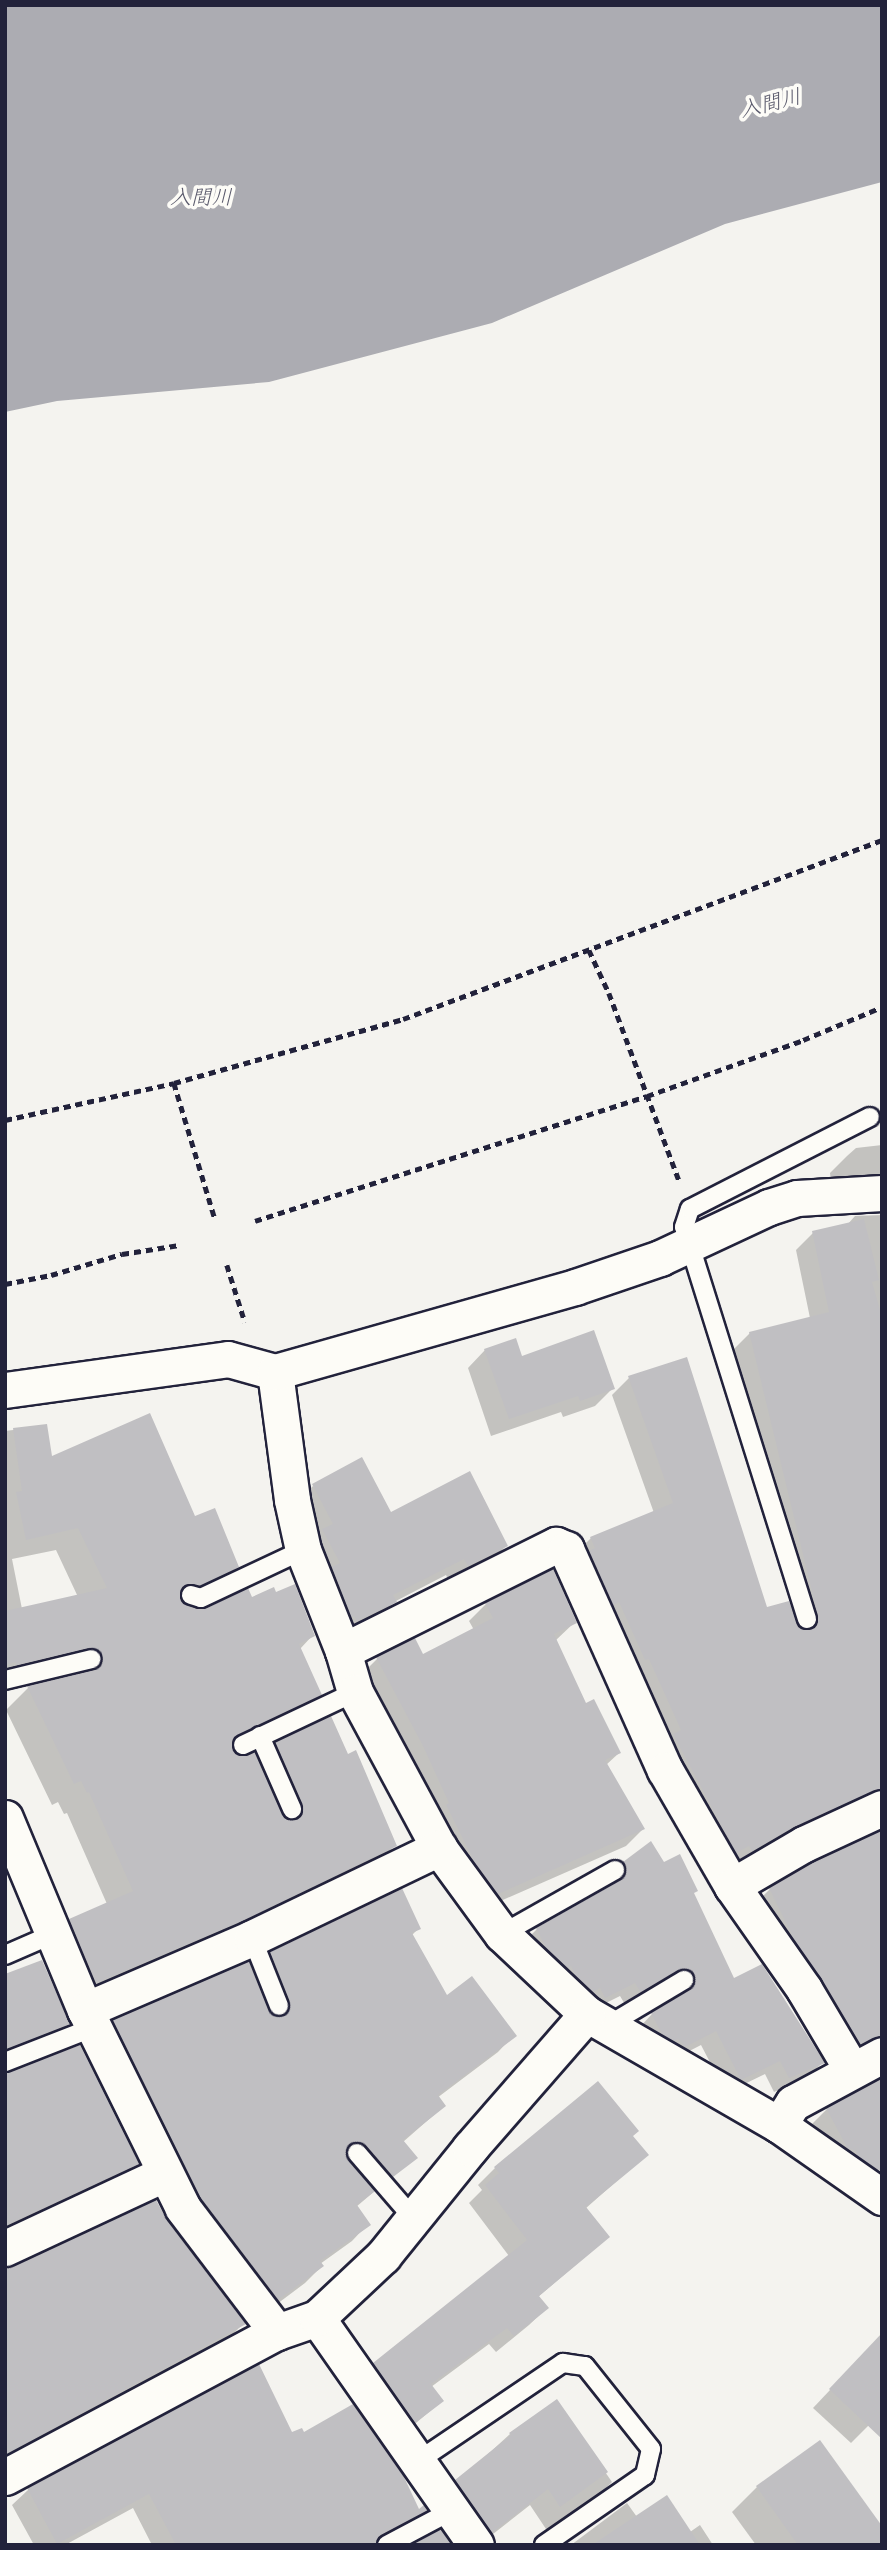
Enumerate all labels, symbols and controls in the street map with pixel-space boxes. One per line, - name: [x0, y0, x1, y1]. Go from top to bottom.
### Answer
- water label: 入間川: [736, 82, 804, 122]
- water label: 入間川: [170, 183, 232, 209]

